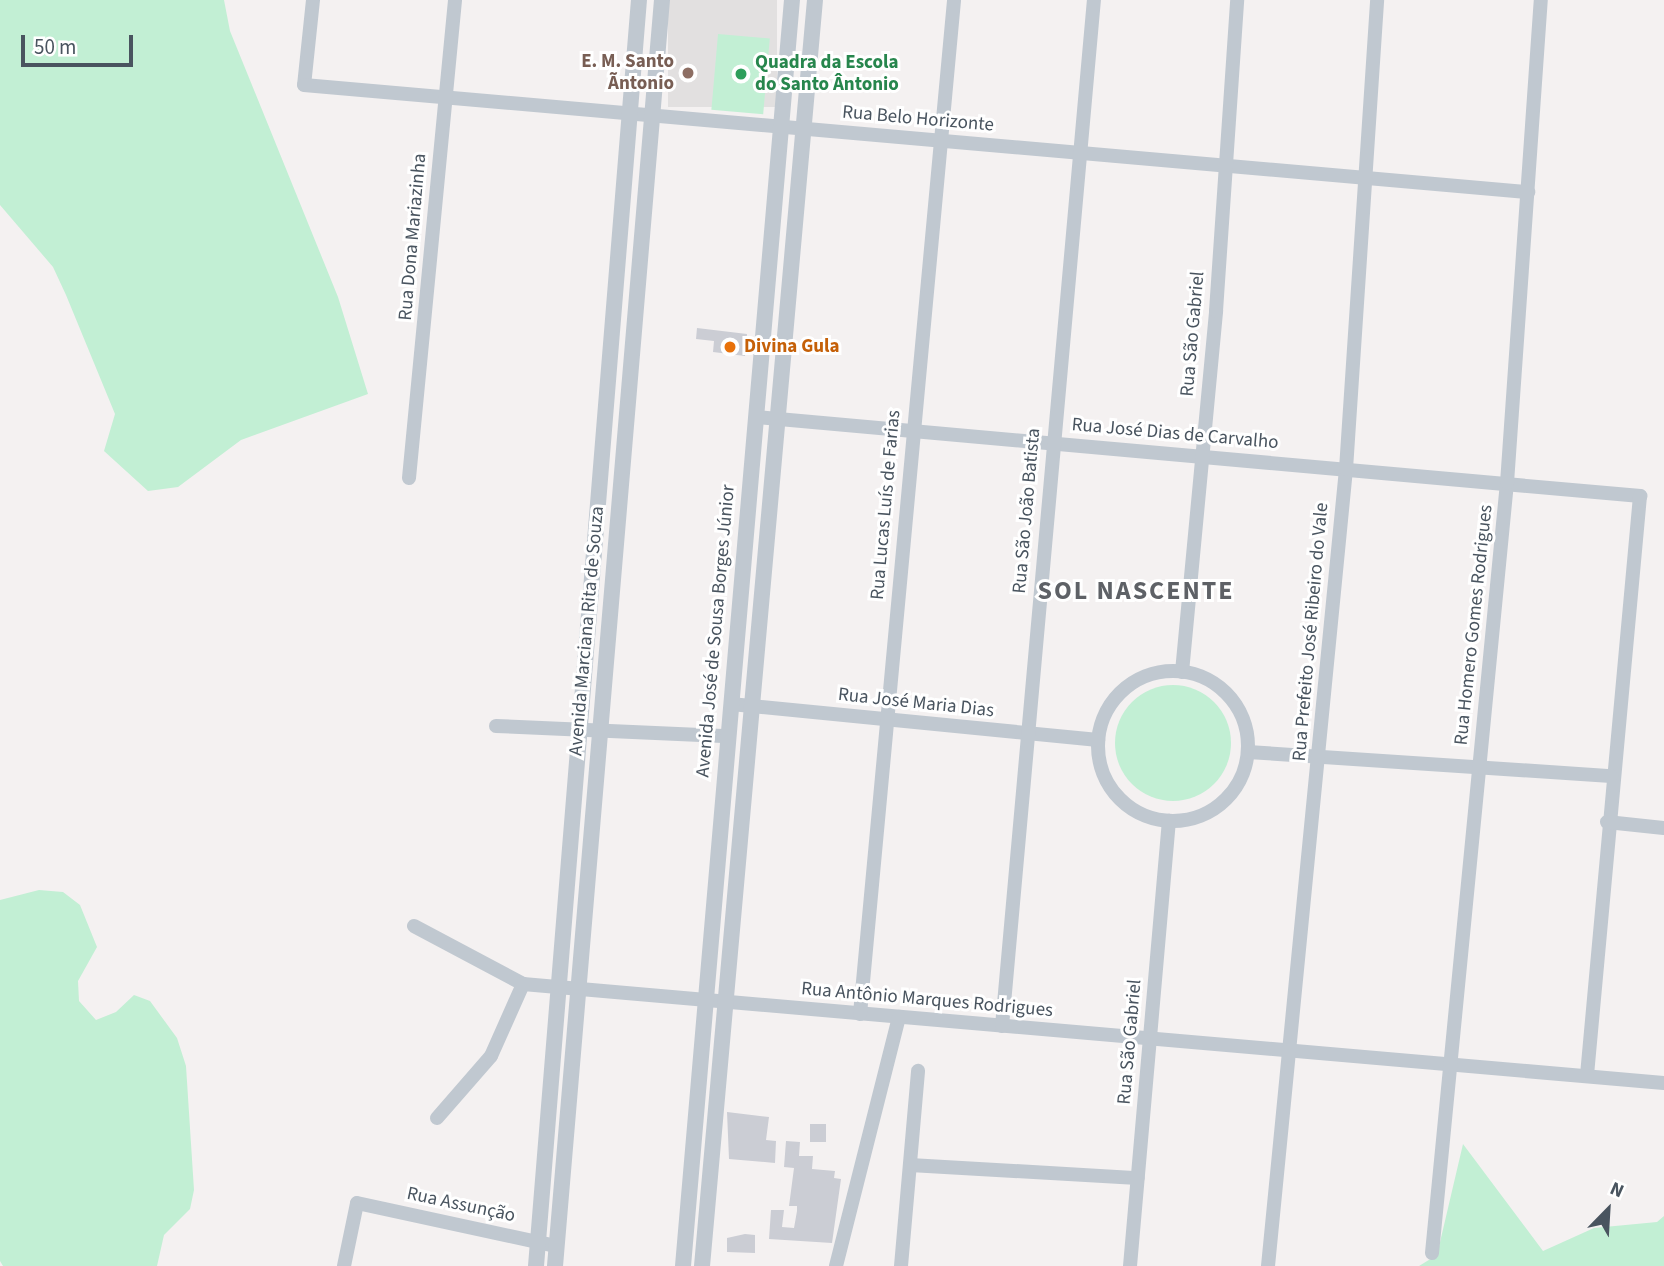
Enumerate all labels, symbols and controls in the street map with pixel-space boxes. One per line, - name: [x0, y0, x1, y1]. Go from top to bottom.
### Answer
- scale bar: [24, 21, 136, 65]
- text: 50 m: [34, 32, 76, 62]
- place label: E. M. Santo Ãntonio: [581, 51, 674, 95]
- place label: Quadra da Escola do Santo Ântonio: [755, 52, 899, 96]
- marker: E. M. Santo Ãntonio: [680, 65, 696, 81]
- marker: Quadra da Escola do Santo Ântonio: [733, 66, 749, 82]
- street label: Rua Belo Horizonte: [841, 101, 995, 137]
- street label: Rua Dona Mariazinha: [394, 153, 432, 321]
- street label: Rua São Gabriel: [1176, 270, 1210, 398]
- place label: Divina Gula: [744, 336, 840, 358]
- marker: Divina Gula: [722, 339, 738, 355]
- street label: Rua Lucas Luís de Farias: [866, 409, 906, 601]
- street label: Rua José Dias de Carvalho: [1071, 414, 1279, 454]
- street label: Rua São João Batista: [1008, 427, 1046, 595]
- street label: Avenida José de Sousa Borges Júnior: [692, 484, 740, 778]
- street label: Rua Prefeito José Ribeiro do Vale: [1288, 502, 1334, 762]
- street label: Rua Homero Gomes Rodrigues: [1450, 504, 1498, 746]
- street label: Avenida Marciana Rita de Souza: [565, 505, 609, 757]
- district label: SOL NASCENTE: [1039, 575, 1233, 607]
- street label: Rua José Maria Dias: [837, 683, 995, 723]
- street label: Rua Antônio Marques Rodrigues: [800, 978, 1054, 1022]
- street label: Rua São Gabriel: [1113, 978, 1147, 1106]
- north arrow: [1573, 1175, 1643, 1245]
- text: N: [1605, 1175, 1628, 1205]
- street label: Rua Assunção: [405, 1182, 517, 1228]

